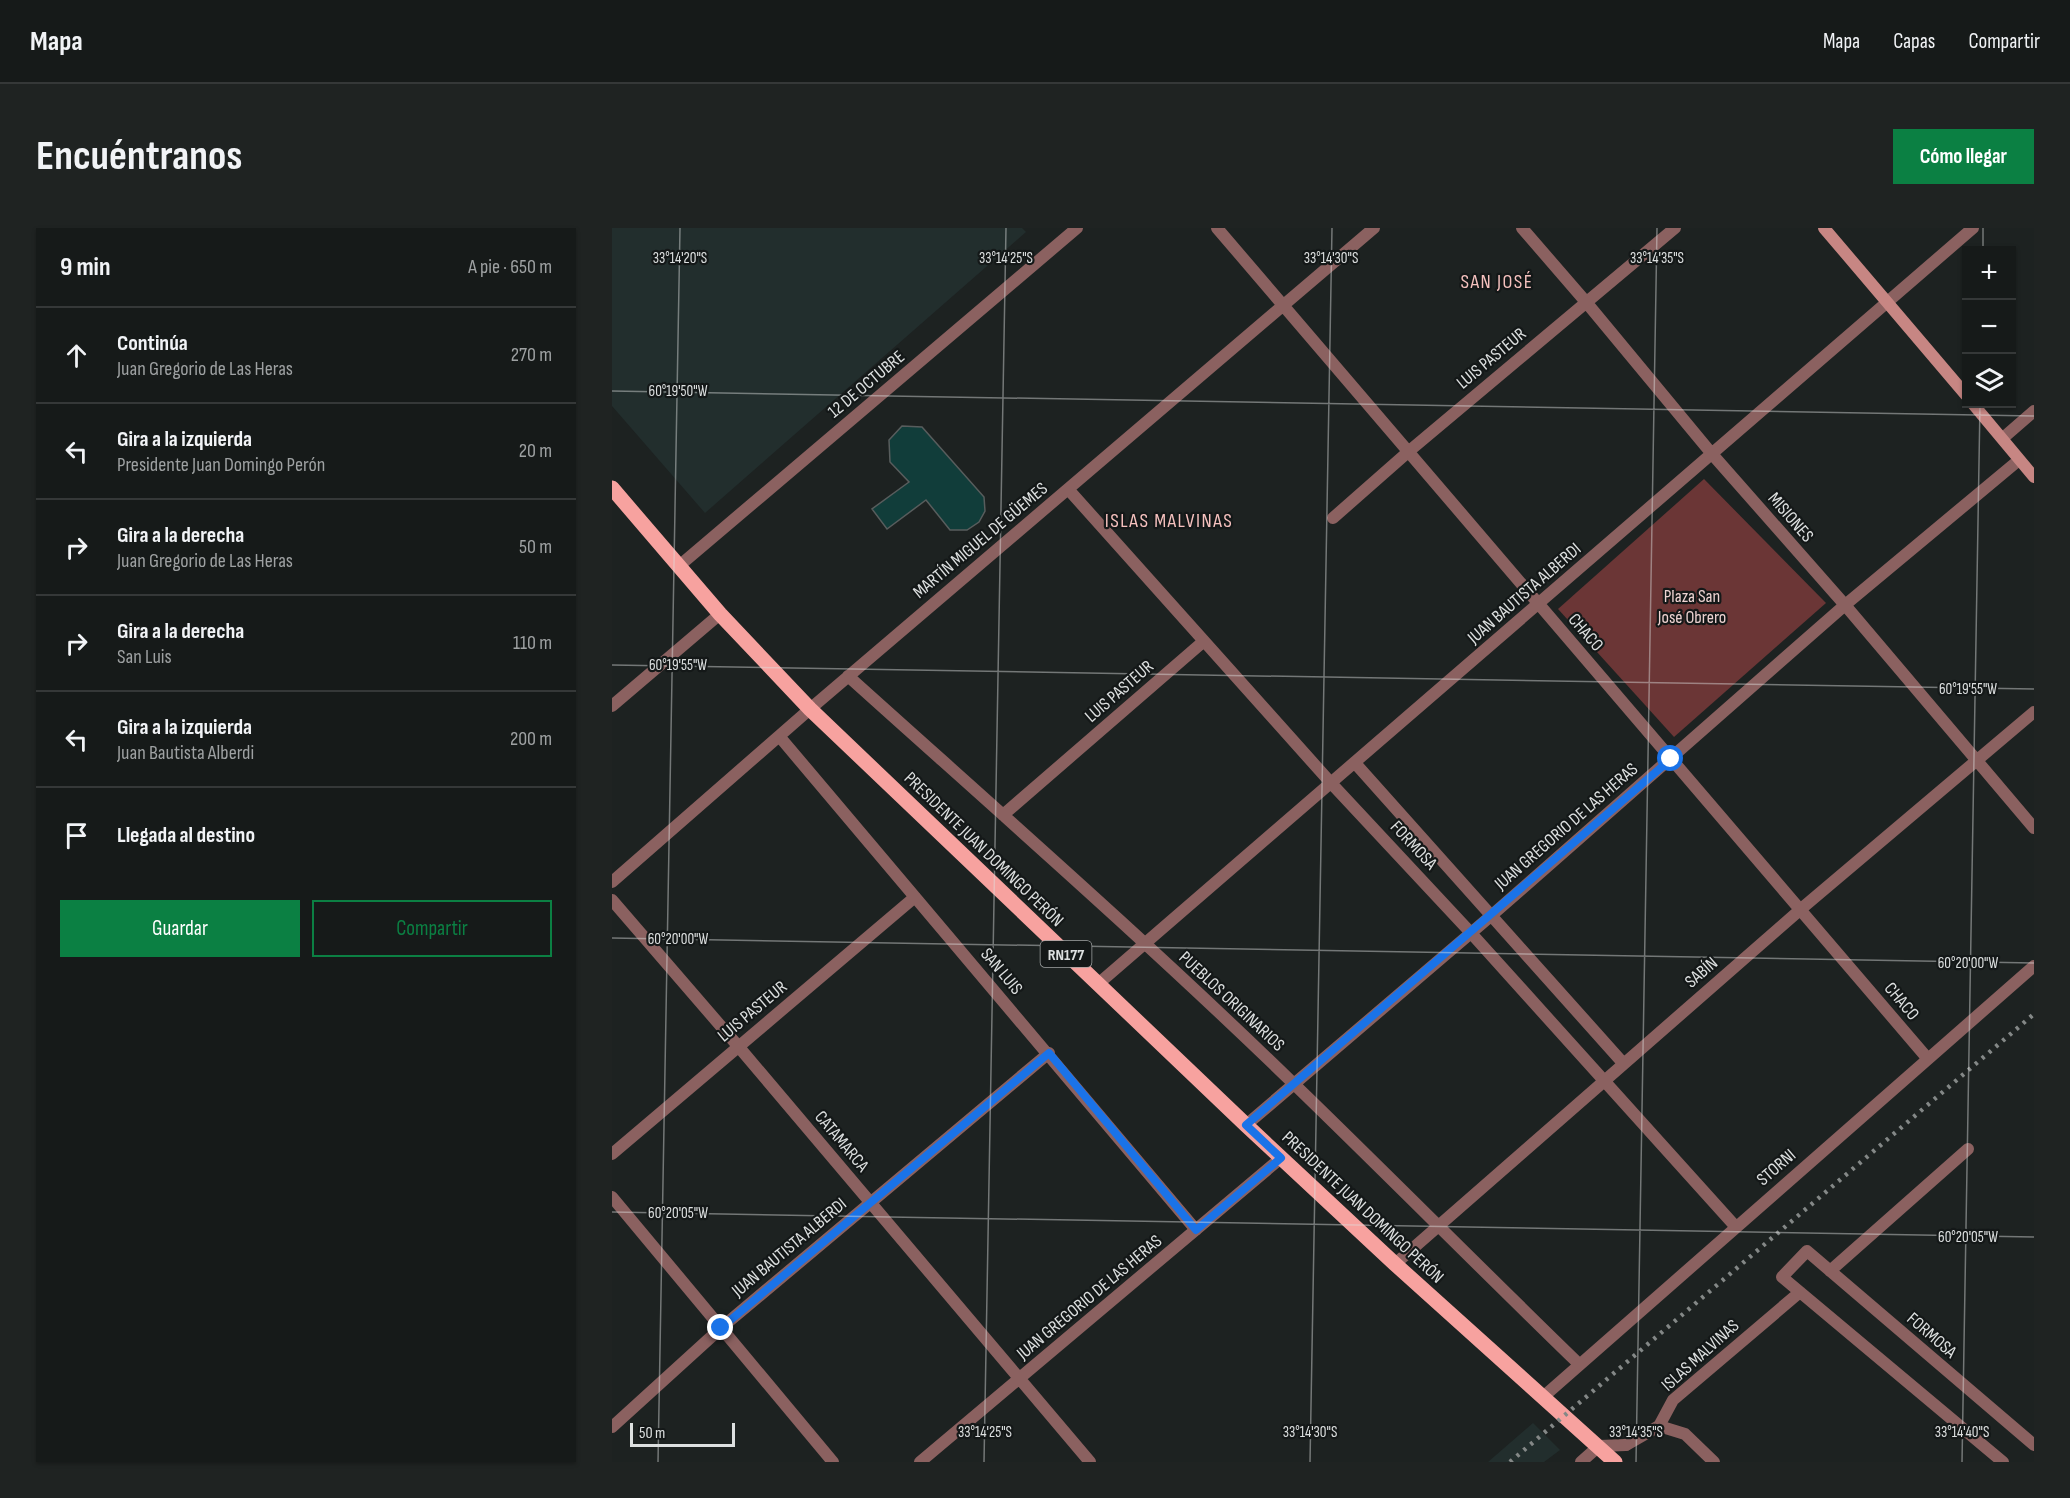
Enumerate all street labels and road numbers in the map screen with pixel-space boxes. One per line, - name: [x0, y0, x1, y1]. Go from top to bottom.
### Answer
- street label: LUIS PASTEUR: [1452, 323, 1530, 393]
- street label: 12 DE OCTUBRE: [824, 346, 909, 422]
- street label: MARTÍN MIGUEL DE GÜEMES: [909, 478, 1052, 603]
- street label: MISIONES: [1763, 488, 1818, 547]
- street label: JUAN BAUTISTA ALBERDI: [1463, 539, 1585, 649]
- street label: CHACO: [1564, 609, 1608, 655]
- street label: LUIS PASTEUR: [1081, 656, 1158, 727]
- street label: JUAN GREGORIO DE LAS HERAS: [1490, 758, 1642, 895]
- street label: PRESIDENTE JUAN DOMINGO PERÓN: [900, 768, 1068, 931]
- street label: FORMOSA: [1386, 817, 1442, 874]
- road number: RN177: [1040, 941, 1092, 967]
- street label: SAN LUIS: [976, 944, 1027, 999]
- street label: PUEBLOS ORIGINARIOS: [1175, 947, 1289, 1056]
- street label: SABÍN: [1681, 953, 1722, 992]
- street label: LUIS PASTEUR: [713, 976, 791, 1046]
- street label: CHACO: [1880, 978, 1923, 1025]
- street label: CATAMARCA: [810, 1107, 873, 1176]
- street label: PRESIDENTE JUAN DOMINGO PERÓN: [1278, 1127, 1448, 1288]
- street label: STORNI: [1753, 1145, 1800, 1190]
- street label: JUAN BAUTISTA ALBERDI: [727, 1193, 851, 1302]
- street label: JUAN GREGORIO DE LAS HERAS: [1012, 1230, 1166, 1365]
- street label: FORMOSA: [1903, 1308, 1961, 1363]
- street label: ISLAS MALVINAS: [1657, 1315, 1744, 1396]

